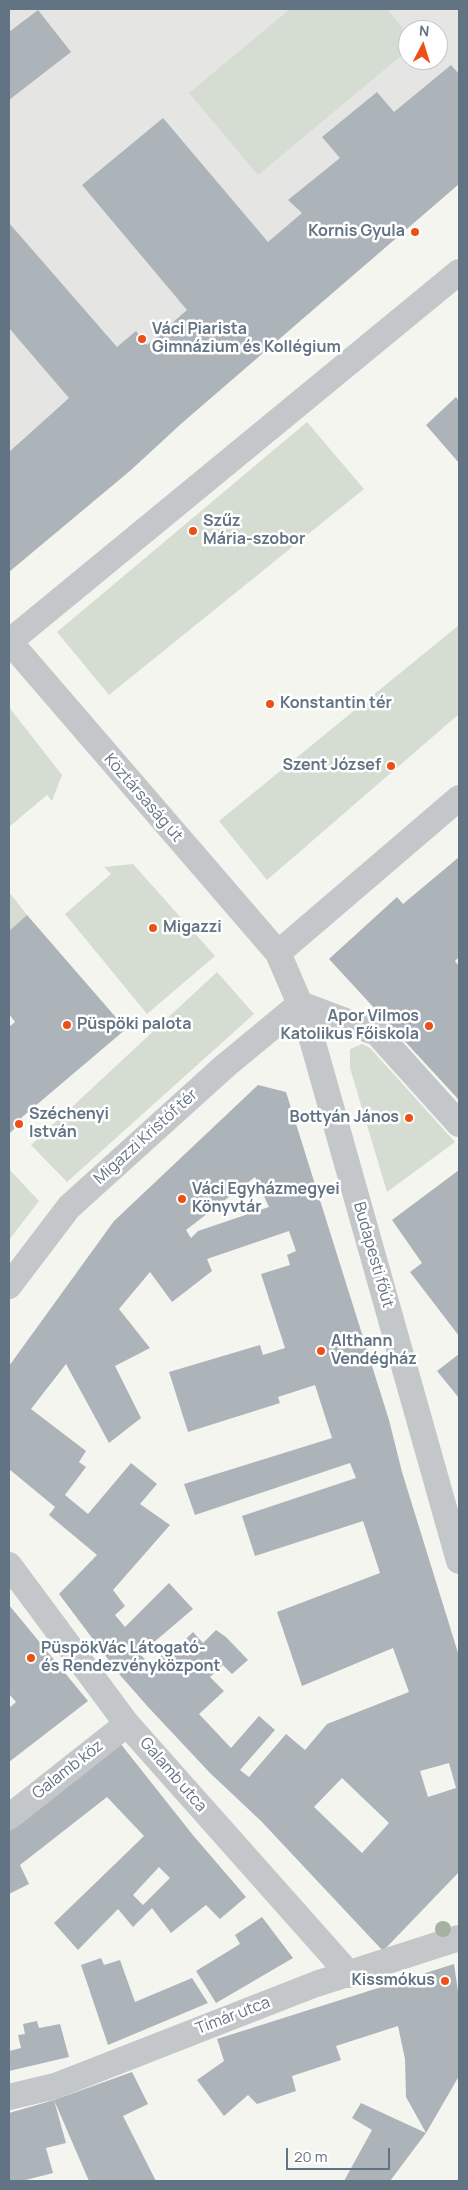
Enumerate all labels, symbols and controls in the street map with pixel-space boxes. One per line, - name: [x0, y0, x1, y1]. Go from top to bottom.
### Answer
- north arrow: [398, 20, 448, 70]
- text: N: [418, 21, 430, 40]
- place label: Kornis Gyula: [308, 222, 405, 242]
- marker: Kornis Gyula: [409, 226, 421, 238]
- place label: Váci Piarista Gimnázium és Kollégium: [152, 320, 341, 358]
- marker: Váci Piarista Gimnázium és Kollégium: [136, 333, 148, 345]
- place label: Szűz Mária-szobor: [203, 512, 305, 550]
- marker: Szűz Mária-szobor: [187, 525, 199, 537]
- place label: Konstantin tér: [280, 694, 392, 714]
- marker: Konstantin tér: [264, 698, 276, 710]
- street label: Köztársaság út: [100, 750, 186, 846]
- place label: Szent József: [283, 756, 381, 776]
- marker: Szent József: [385, 760, 397, 772]
- place label: Migazzi: [163, 918, 222, 938]
- marker: Migazzi: [147, 922, 159, 934]
- place label: Apor Vilmos Katolikus Főiskola: [280, 1007, 419, 1045]
- place label: Püspöki palota: [77, 1015, 192, 1035]
- marker: Püspöki palota: [61, 1019, 73, 1031]
- marker: Apor Vilmos Katolikus Főiskola: [423, 1020, 435, 1032]
- street label: Migazzi Kristóf tér: [90, 1085, 202, 1189]
- place label: Széchenyi István: [29, 1105, 109, 1143]
- place label: Bottyán János: [290, 1108, 399, 1128]
- marker: Bottyán János: [403, 1112, 415, 1124]
- marker: Széchenyi István: [13, 1118, 25, 1130]
- place label: Váci Egyházmegyei Könyvtár: [192, 1180, 340, 1218]
- marker: Váci Egyházmegyei Könyvtár: [176, 1193, 188, 1205]
- street label: Budapesti főút: [349, 1200, 397, 1310]
- place label: Althann Vendégház: [331, 1332, 417, 1370]
- marker: Althann Vendégház: [315, 1345, 327, 1357]
- place label: PüspökVác Látogató- és Rendezvényközpont: [41, 1639, 220, 1677]
- marker: PüspökVác Látogató- és Rendezvényközpont: [25, 1652, 37, 1664]
- street label: Galamb utca: [135, 1734, 211, 1816]
- street label: Galamb köz: [29, 1736, 107, 1804]
- place label: Kissmókus: [351, 1971, 435, 1991]
- marker: Kissmókus: [439, 1975, 451, 1987]
- street label: Tímár utca: [193, 1993, 273, 2039]
- scale bar: [288, 2138, 392, 2170]
- text: 20 m: [294, 2146, 327, 2167]

